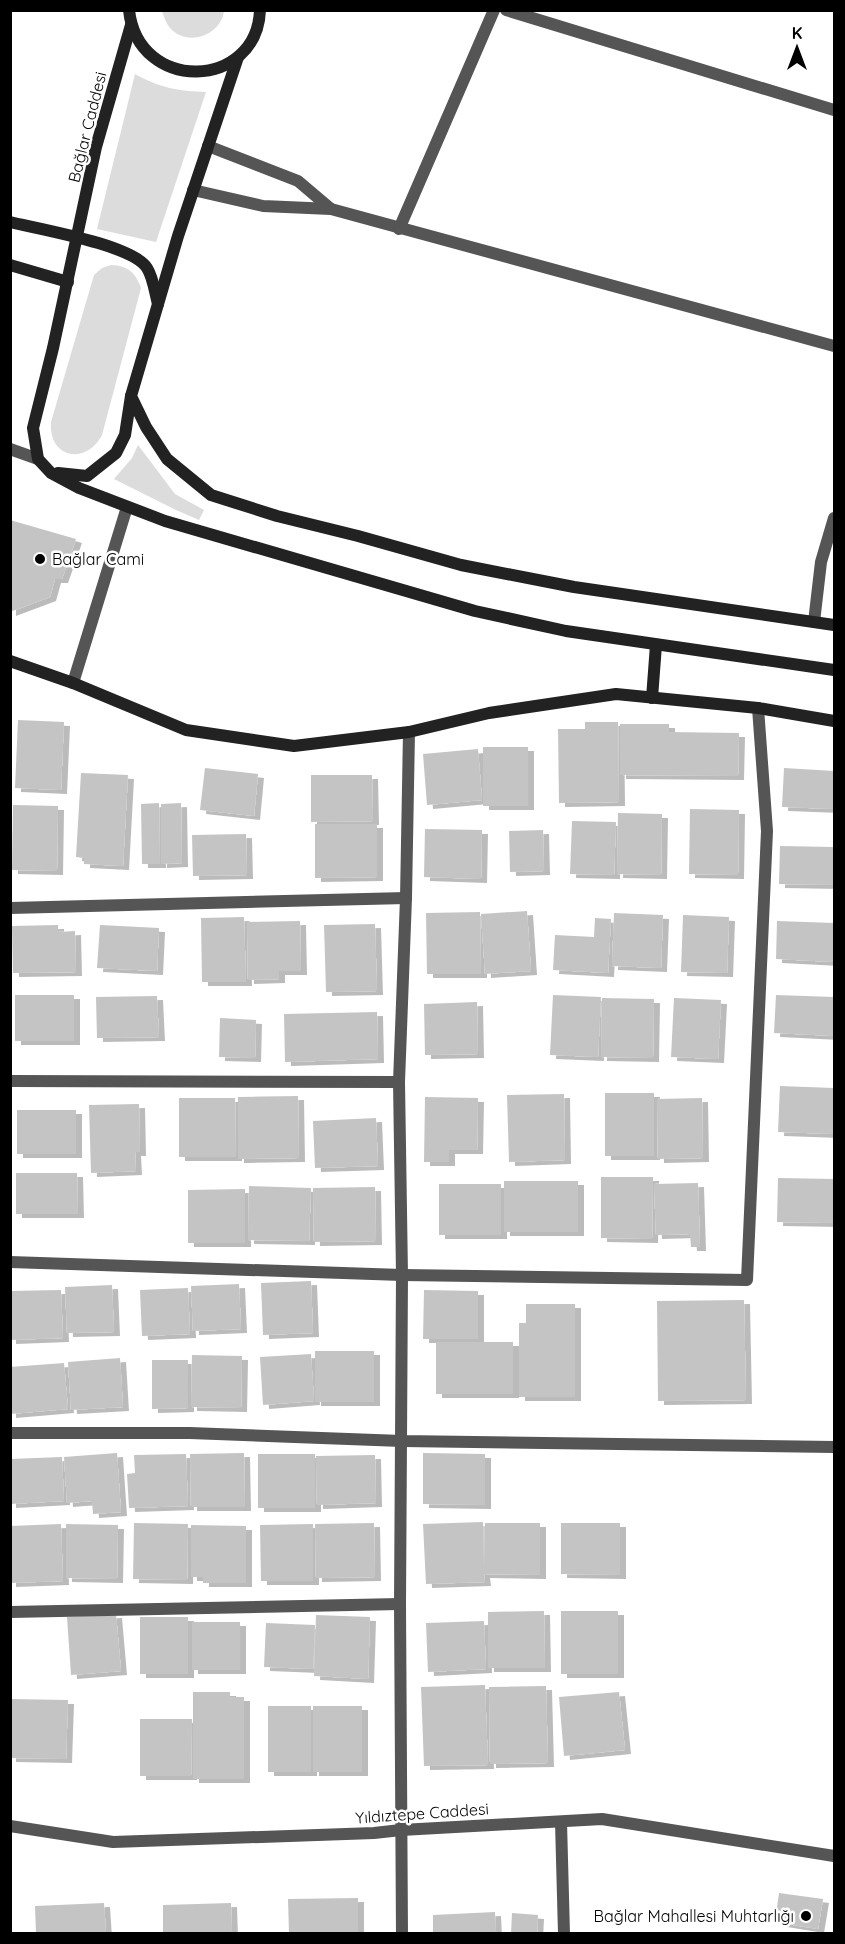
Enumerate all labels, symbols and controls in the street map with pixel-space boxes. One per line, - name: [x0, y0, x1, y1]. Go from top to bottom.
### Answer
- north arrow: [767, 18, 827, 78]
- text: K: [792, 23, 802, 43]
- street label: Bağlar Caddesi: [64, 70, 110, 184]
- place label: Bağlar Cami: [52, 549, 144, 569]
- marker: Bağlar Cami: [33, 552, 47, 566]
- street label: Yıldıztepe Caddesi: [355, 1798, 489, 1828]
- place label: Bağlar Mahallesi Muhtarlığı: [594, 1906, 794, 1926]
- marker: Bağlar Mahallesi Muhtarlığı: [799, 1909, 813, 1923]

